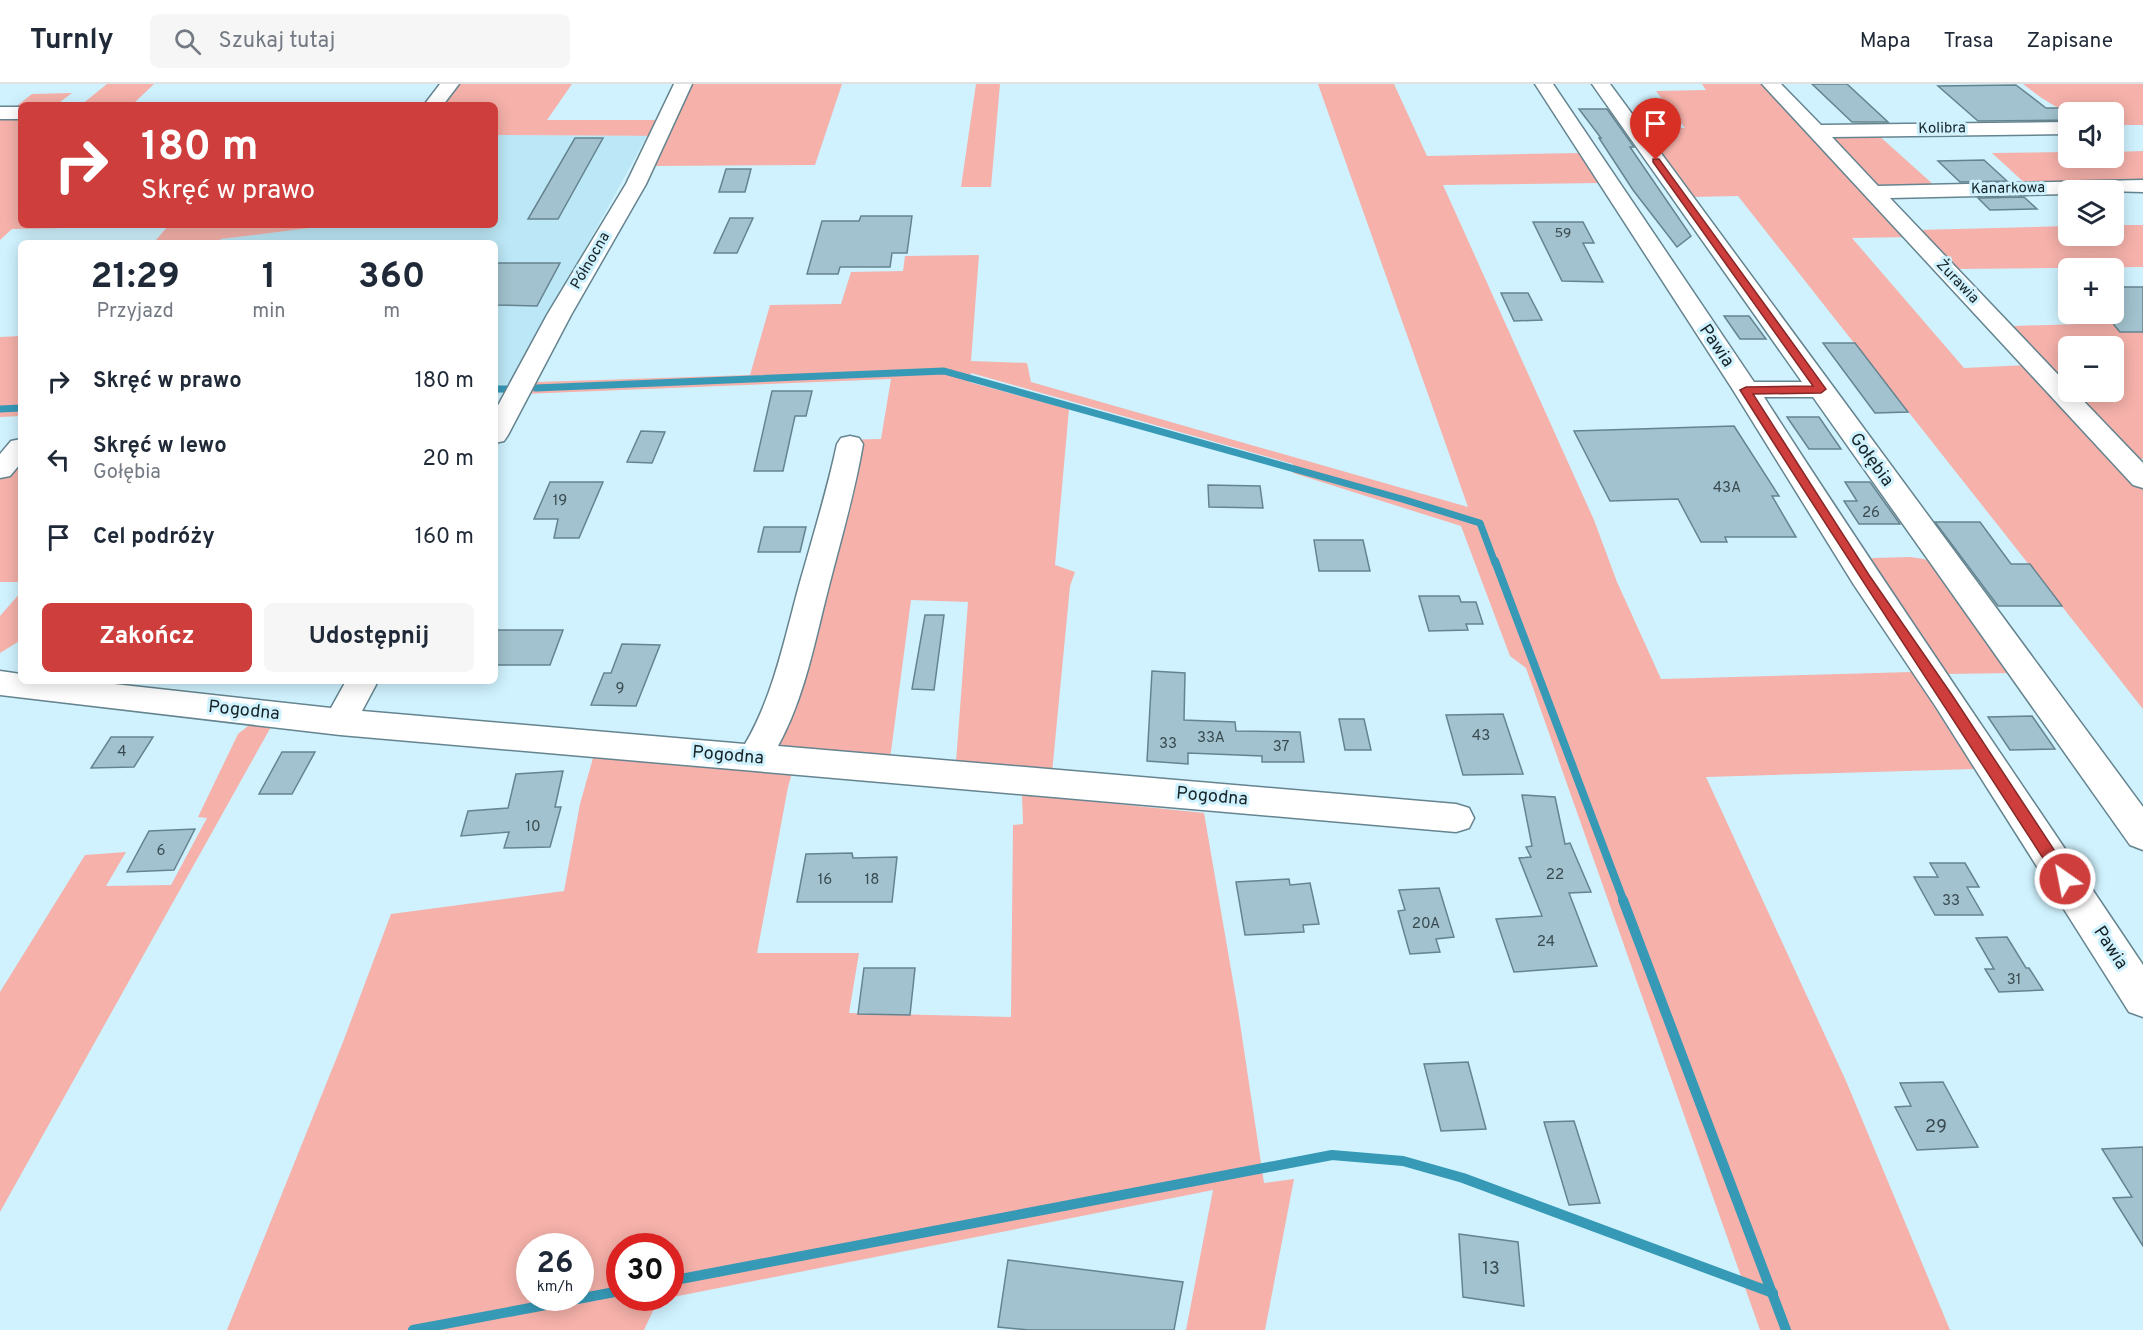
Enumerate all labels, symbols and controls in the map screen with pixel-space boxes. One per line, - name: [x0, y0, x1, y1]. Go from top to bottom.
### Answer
- search box: [150, 14, 570, 68]
- text: Turnly: [30, 23, 114, 59]
- icon: search: [171, 25, 204, 58]
- text: Szukaj tutaj: [219, 28, 335, 55]
- text: Mapa: [1860, 28, 1911, 55]
- text: Trasa: [1944, 28, 1993, 55]
- text: Zapisane: [2026, 28, 2113, 55]
- pin: [1630, 98, 1681, 160]
- map controls: [2058, 102, 2124, 402]
- button: sound: [2058, 102, 2124, 168]
- icon: arrive: [1639, 107, 1672, 140]
- street label: Kolibra: [1918, 119, 1966, 139]
- text: 180 m: [141, 122, 258, 175]
- icon: right: [42, 126, 120, 204]
- text: Skręć w prawo: [141, 174, 315, 208]
- street label: Kanarkowa: [1971, 179, 2045, 199]
- button: layers: [2058, 180, 2124, 246]
- house number: 59: [1555, 225, 1571, 242]
- street label: Północna: [567, 229, 615, 293]
- text: 21:29: [91, 255, 180, 301]
- text: 1: [262, 255, 276, 301]
- text: 360: [358, 255, 425, 301]
- street label: Żurawia: [1931, 255, 1983, 308]
- button: +: [2058, 258, 2124, 324]
- text: Przyjazd: [96, 299, 174, 325]
- text: min: [252, 299, 286, 325]
- text: m: [383, 299, 400, 325]
- street label: Pawia: [1693, 320, 1739, 372]
- button: −: [2058, 336, 2124, 402]
- icon: right: [42, 365, 75, 398]
- text: Skręć w prawo: [93, 368, 242, 395]
- text: 180 m: [415, 368, 474, 395]
- street label: Gołębia: [1844, 429, 1898, 491]
- text: Skręć w lewo: [93, 433, 227, 460]
- icon: left: [42, 443, 75, 476]
- text: 20 m: [423, 446, 474, 473]
- text: Gołębia: [93, 460, 161, 486]
- house number: 43A: [1713, 479, 1741, 498]
- house number: 19: [553, 492, 567, 511]
- house number: 26: [1862, 504, 1880, 523]
- icon: arrive: [42, 521, 75, 554]
- text: Cel podróży: [93, 524, 215, 551]
- text: 160 m: [415, 524, 474, 551]
- button: Zakończ: [42, 603, 252, 672]
- button: Udostępnij: [264, 603, 474, 672]
- house number: 9: [616, 680, 624, 699]
- street label: Pogodna: [207, 696, 281, 726]
- house number: 43: [1472, 727, 1490, 746]
- house number: 33A: [1197, 729, 1225, 748]
- house number: 33: [1159, 735, 1177, 754]
- house number: 37: [1273, 738, 1290, 757]
- street label: Pogodna: [691, 741, 765, 771]
- house number: 4: [117, 743, 127, 762]
- street label: Pogodna: [1175, 782, 1249, 812]
- house number: 10: [525, 818, 541, 837]
- house number: 6: [157, 842, 166, 861]
- position arrow: [2033, 847, 2097, 911]
- house number: 22: [1546, 866, 1564, 885]
- house number: 16: [818, 871, 832, 890]
- house number: 18: [865, 871, 879, 890]
- house number: 33: [1942, 892, 1960, 911]
- house number: 20A: [1412, 915, 1440, 934]
- street label: Pawia: [2088, 922, 2132, 974]
- house number: 24: [1537, 933, 1555, 952]
- house number: 31: [2007, 971, 2021, 990]
- house number: 29: [1925, 1116, 1947, 1139]
- speed limit sign: 30: [606, 1233, 684, 1311]
- text: 26: [537, 1246, 573, 1283]
- house number: 13: [1482, 1258, 1500, 1281]
- text: km/h: [537, 1278, 573, 1297]

